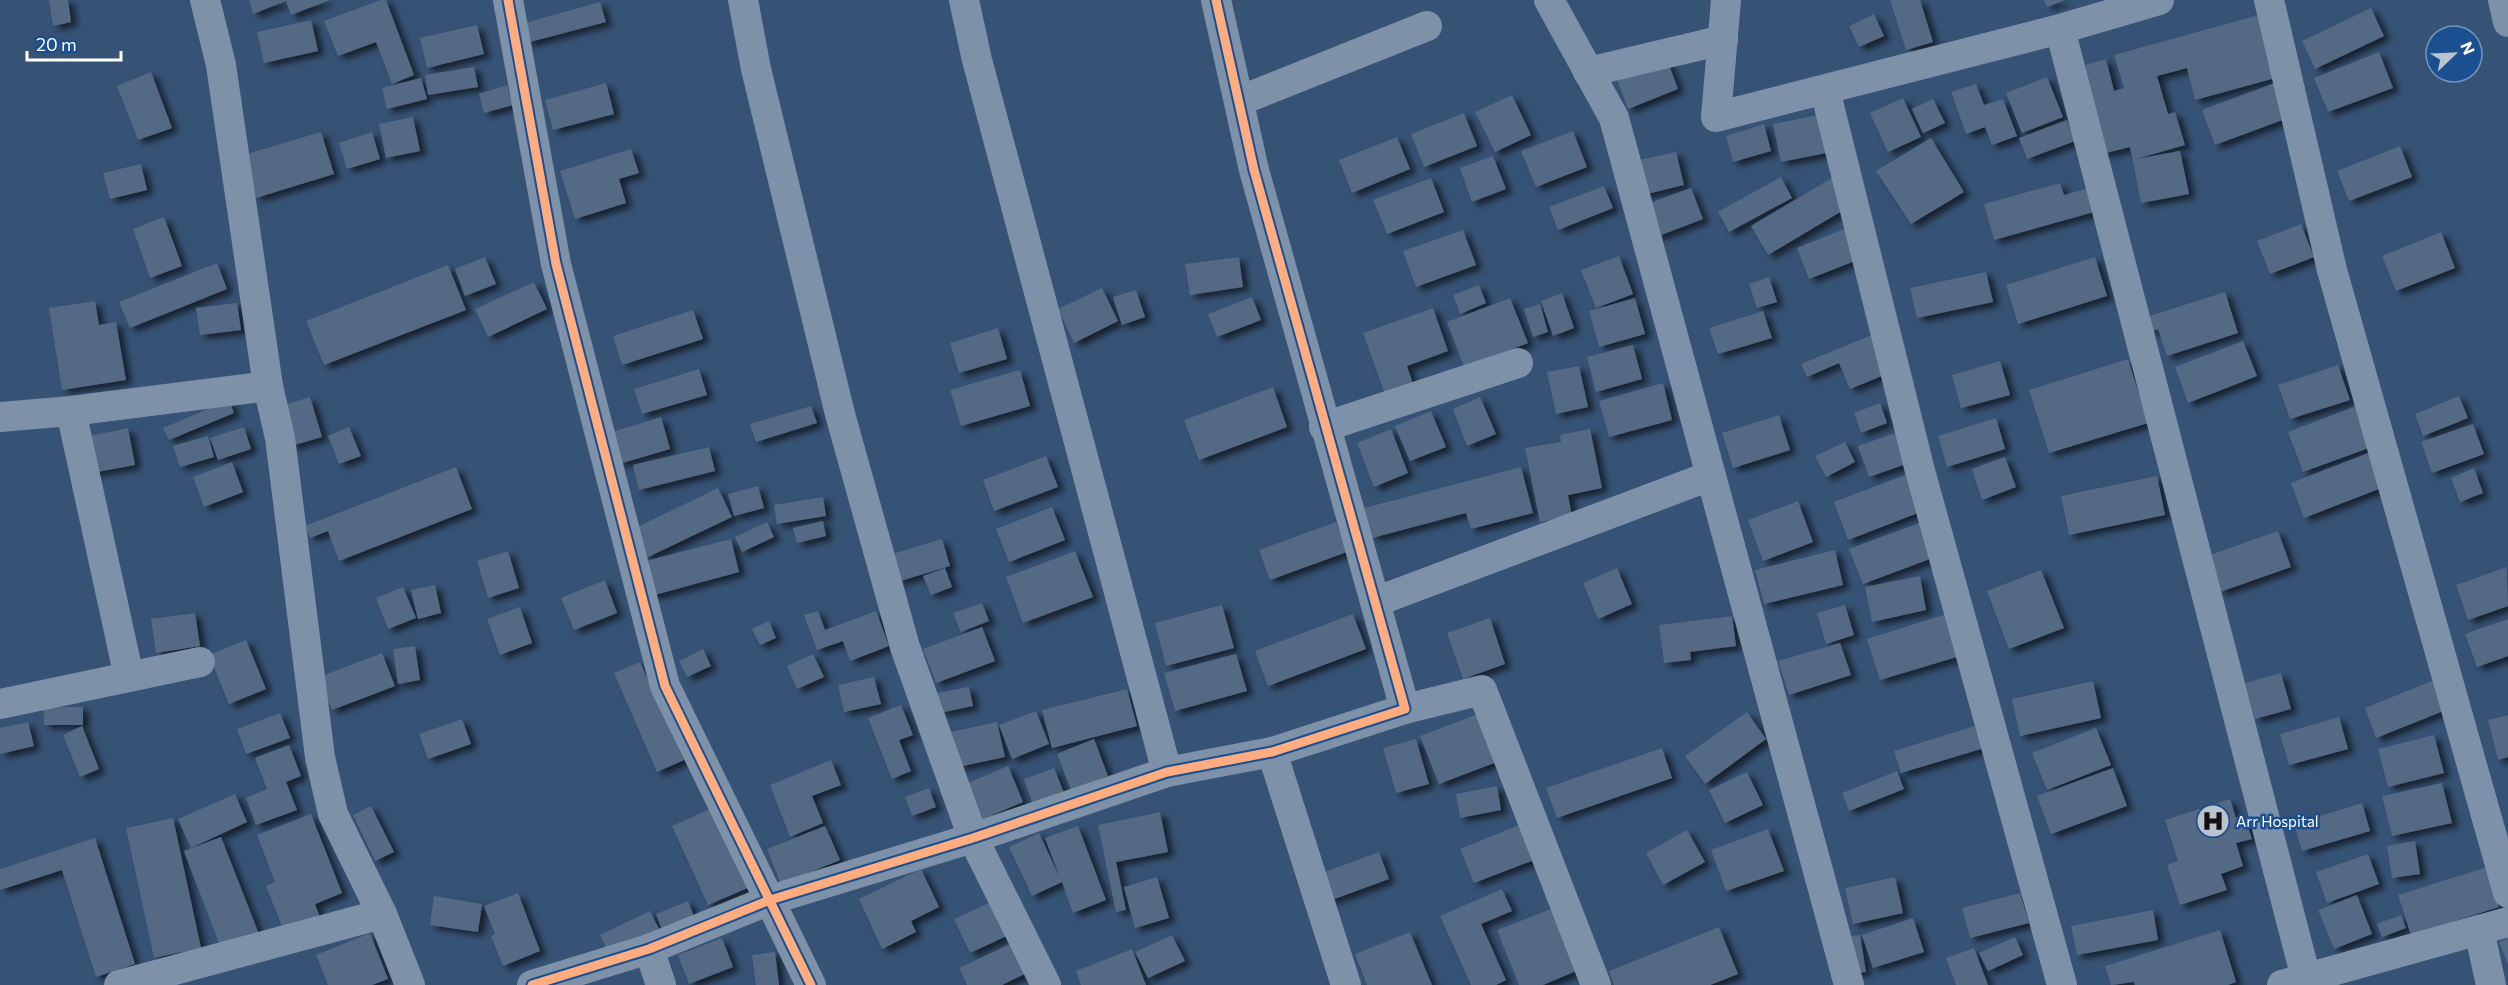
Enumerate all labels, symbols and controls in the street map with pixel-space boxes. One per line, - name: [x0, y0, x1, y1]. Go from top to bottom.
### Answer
- scale bar: [27, 24, 122, 62]
- north arrow: [2424, 24, 2484, 84]
- text: 20 m: [36, 33, 77, 55]
- text: N: [2457, 39, 2479, 57]
- hospital icon: Arr Hospital: [2195, 803, 2231, 839]
- place label: Arr Hospital: [2236, 812, 2319, 830]

